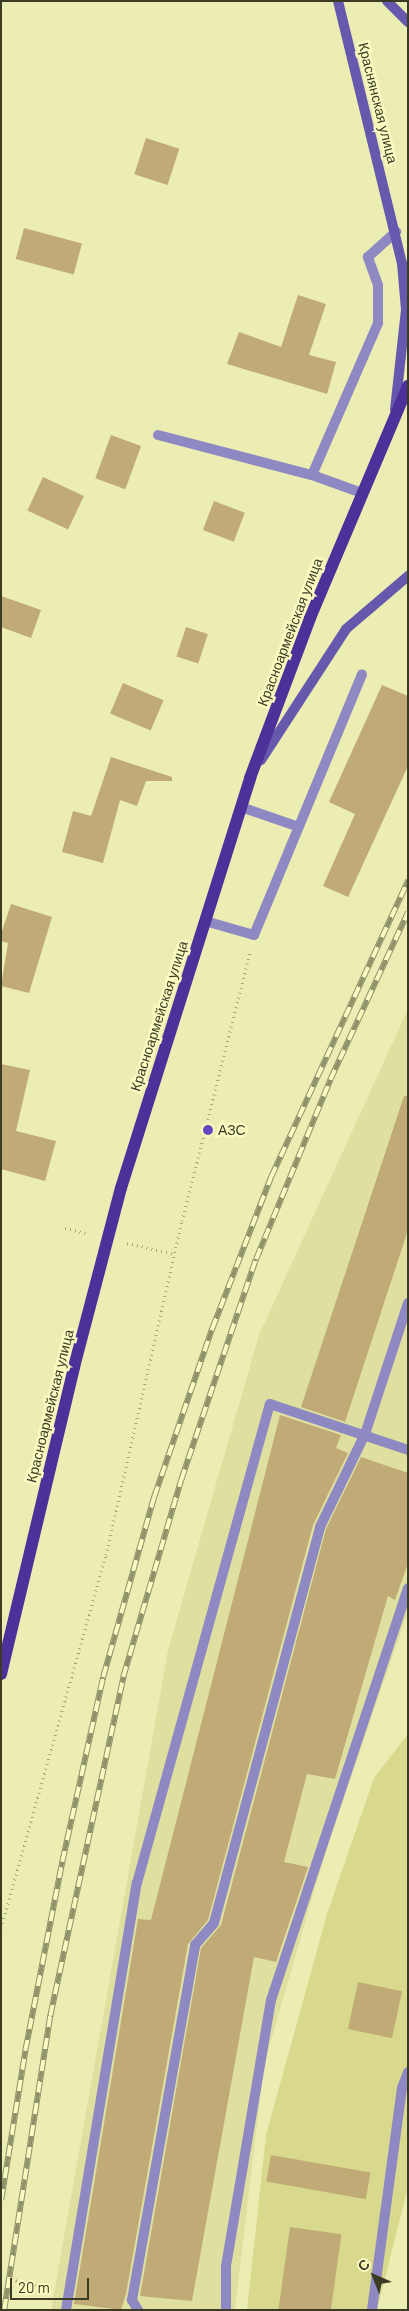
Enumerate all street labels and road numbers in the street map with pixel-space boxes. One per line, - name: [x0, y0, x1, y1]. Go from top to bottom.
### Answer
- street label: Краснянская улица: [355, 41, 401, 165]
- street label: Красноармейская улица: [254, 556, 326, 708]
- street label: Красноармейская улица: [127, 939, 191, 1093]
- street label: Красноармейская улица: [23, 1328, 77, 1484]

